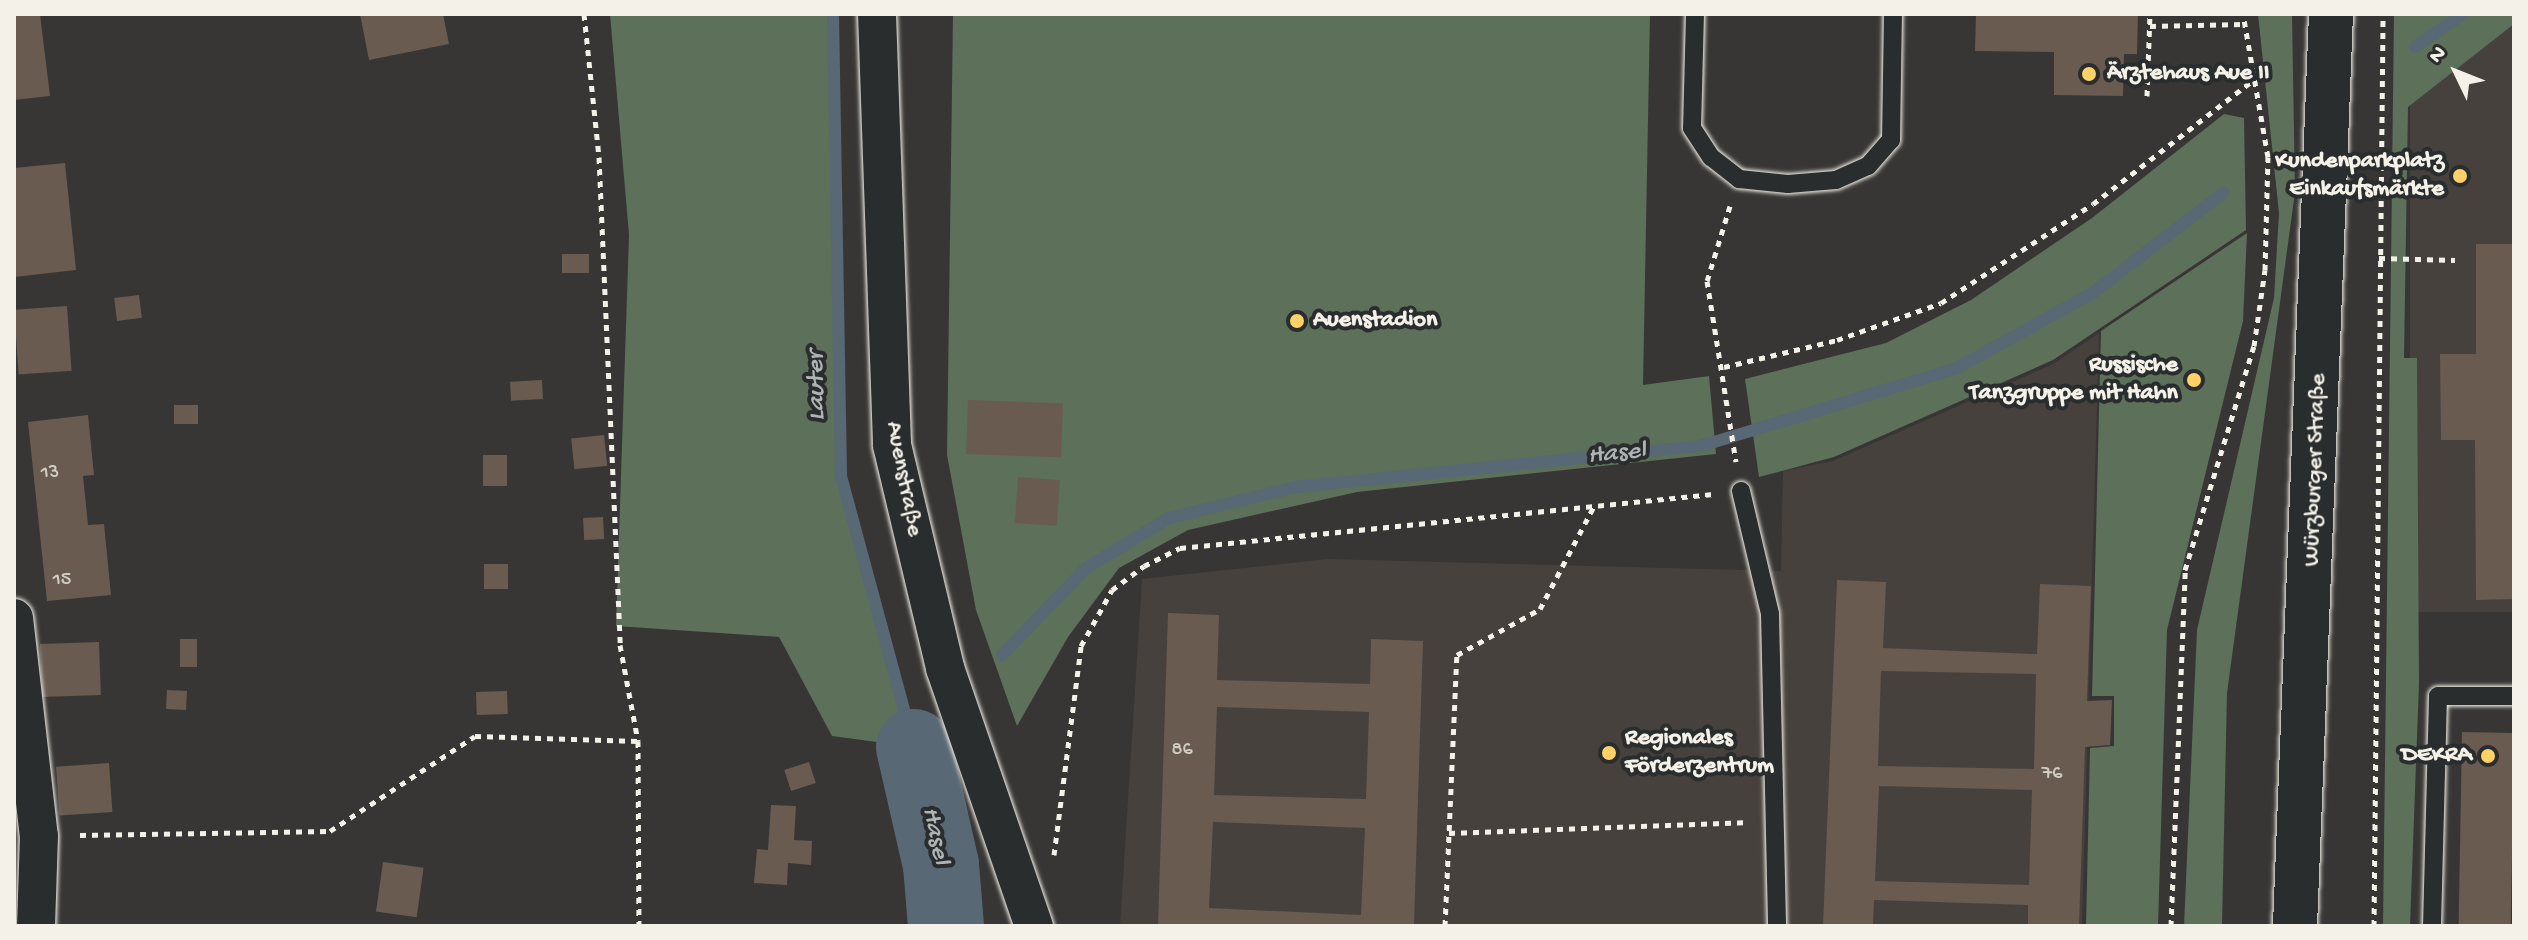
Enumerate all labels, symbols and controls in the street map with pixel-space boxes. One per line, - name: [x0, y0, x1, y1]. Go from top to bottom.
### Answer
- north arrow: [2416, 32, 2496, 112]
- text: N: [2424, 42, 2453, 70]
- place label: Ärztehaus Aue II: [2107, 60, 2269, 88]
- marker: Ärztehaus Aue II: [2078, 63, 2100, 85]
- place label: Kundenparkplatz Einkaufsmärkte: [2275, 148, 2444, 204]
- marker: Kundenparkplatz Einkaufsmärkte: [2451, 167, 2469, 185]
- place label: Auenstadion: [1313, 307, 1437, 335]
- marker: Auenstadion: [1288, 312, 1306, 330]
- water label: Lauter: [802, 351, 834, 421]
- place label: Russische Tanzgruppe mit Hahn: [1969, 352, 2178, 408]
- marker: Russische Tanzgruppe mit Hahn: [2185, 371, 2203, 389]
- street label: Würzburger Straße: [2298, 373, 2334, 567]
- street label: Auenstraße: [878, 419, 928, 539]
- water label: Hasel: [1587, 436, 1647, 474]
- house number: 13: [41, 461, 59, 485]
- house number: 15: [53, 568, 71, 592]
- place label: Regionales Förderzentrum: [1625, 725, 1774, 781]
- house number: 86: [1171, 738, 1193, 762]
- place label: DEKRA: [2401, 742, 2472, 770]
- marker: Regionales Förderzentrum: [1600, 744, 1618, 762]
- marker: DEKRA: [2479, 747, 2497, 765]
- house number: 76: [2042, 762, 2062, 786]
- water label: Hasel: [913, 804, 955, 868]

